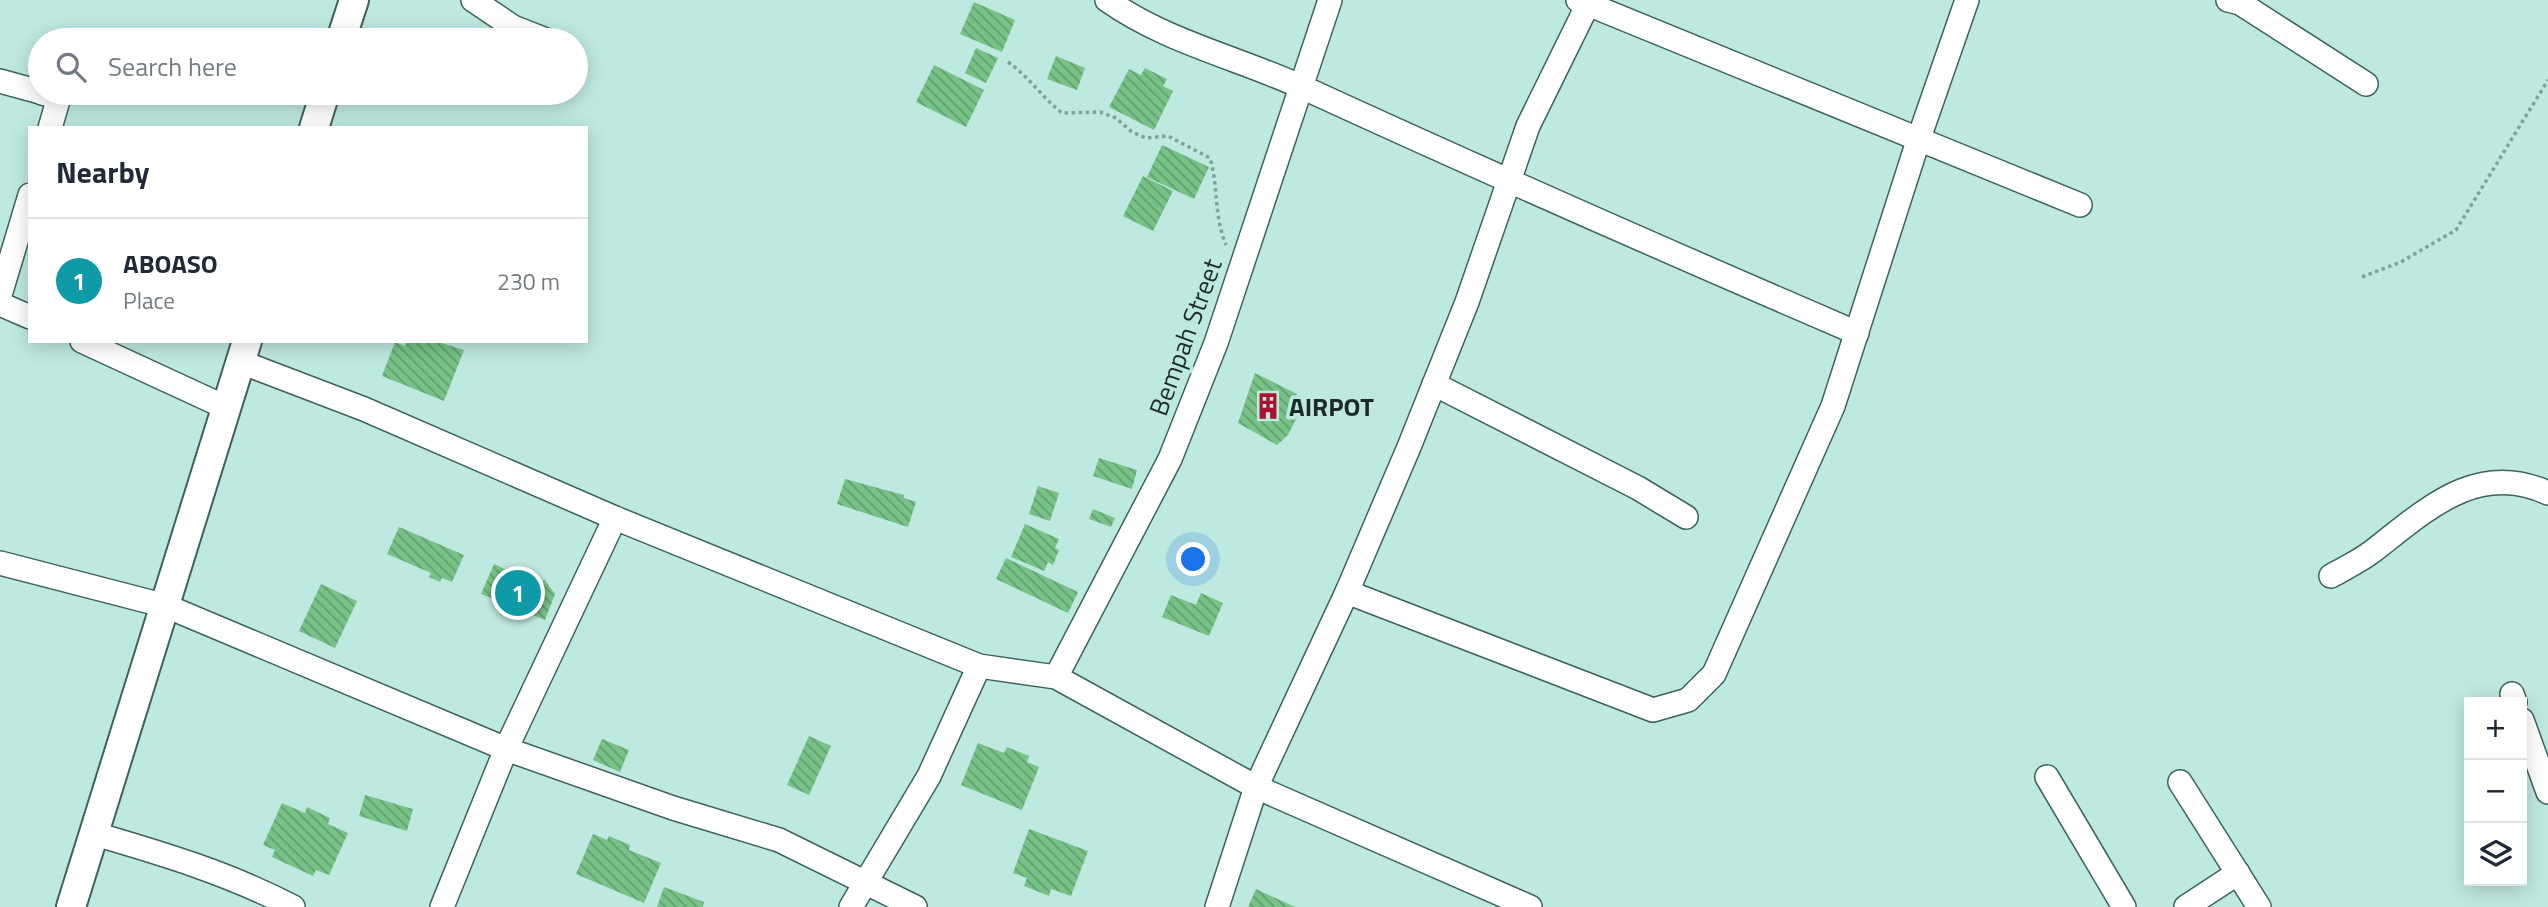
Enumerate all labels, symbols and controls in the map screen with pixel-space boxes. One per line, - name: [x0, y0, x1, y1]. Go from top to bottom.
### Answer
- search box: [28, 28, 588, 105]
- text: Search here: [108, 47, 237, 86]
- icon: search: [52, 48, 90, 86]
- text: Nearby: [56, 149, 149, 195]
- text: ABOASO: [123, 244, 218, 283]
- street label: Bempah Street: [1139, 253, 1231, 421]
- text: 1: [73, 264, 85, 299]
- text: 230 m: [497, 264, 560, 299]
- text: Place: [123, 283, 175, 318]
- place label: AIRPOT: [1289, 387, 1374, 426]
- building icon: AIRPOT: [1253, 391, 1283, 421]
- your location: [1176, 542, 1210, 576]
- pin: 1: [495, 567, 541, 619]
- map controls: [2464, 697, 2527, 886]
- button: +: [2464, 697, 2527, 760]
- button: −: [2464, 760, 2527, 823]
- button: layers: [2464, 823, 2527, 886]

